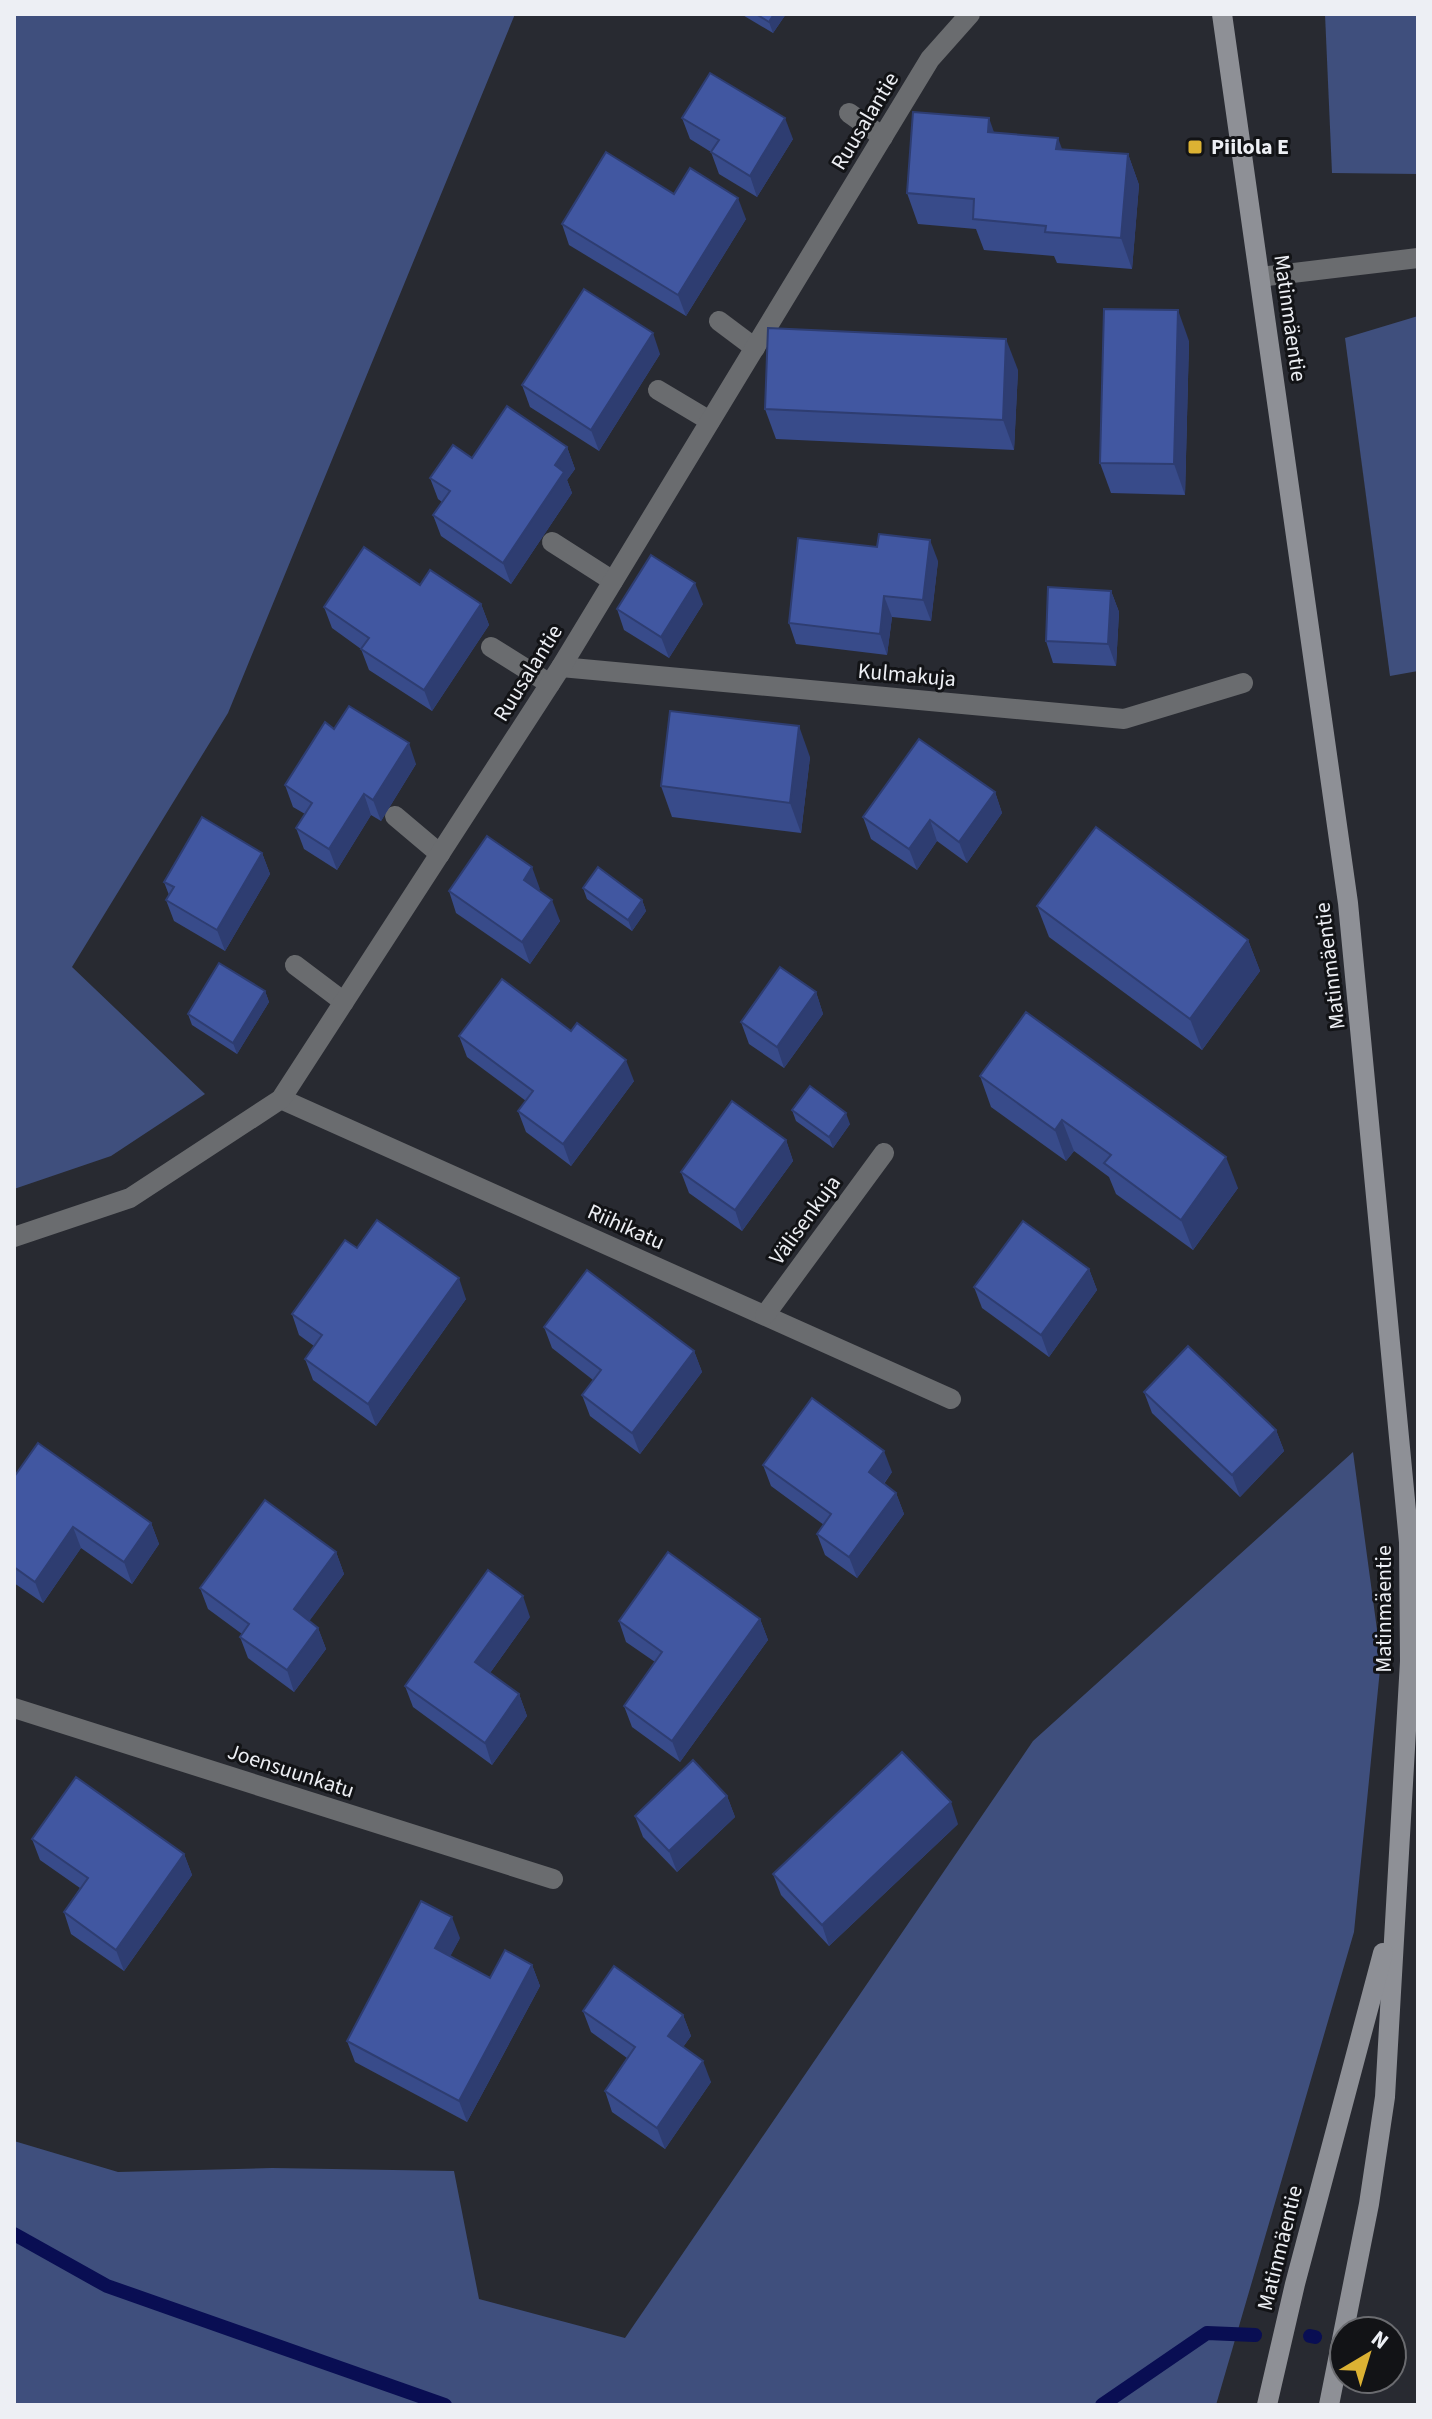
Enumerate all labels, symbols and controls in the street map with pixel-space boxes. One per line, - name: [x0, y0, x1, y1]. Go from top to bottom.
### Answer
- street label: Ruusalantie: [823, 66, 907, 176]
- place label: Piilola E: [1211, 131, 1289, 163]
- marker: Piilola E: [1186, 138, 1204, 156]
- street label: Matinmäentie: [1265, 253, 1315, 384]
- street label: Ruusalantie: [485, 618, 571, 728]
- street label: Kulmakuja: [857, 655, 957, 695]
- street label: Matinmäentie: [1306, 901, 1354, 1031]
- street label: Välisenkuja: [761, 1168, 849, 1272]
- street label: Riihikatu: [582, 1196, 670, 1258]
- street label: Matinmäentie: [1368, 1545, 1400, 1673]
- street label: Joensuunkatu: [224, 1735, 358, 1807]
- street label: Matinmäentie: [1249, 2182, 1311, 2314]
- north arrow: [1328, 2315, 1408, 2395]
- text: N: [1364, 2323, 1395, 2357]

